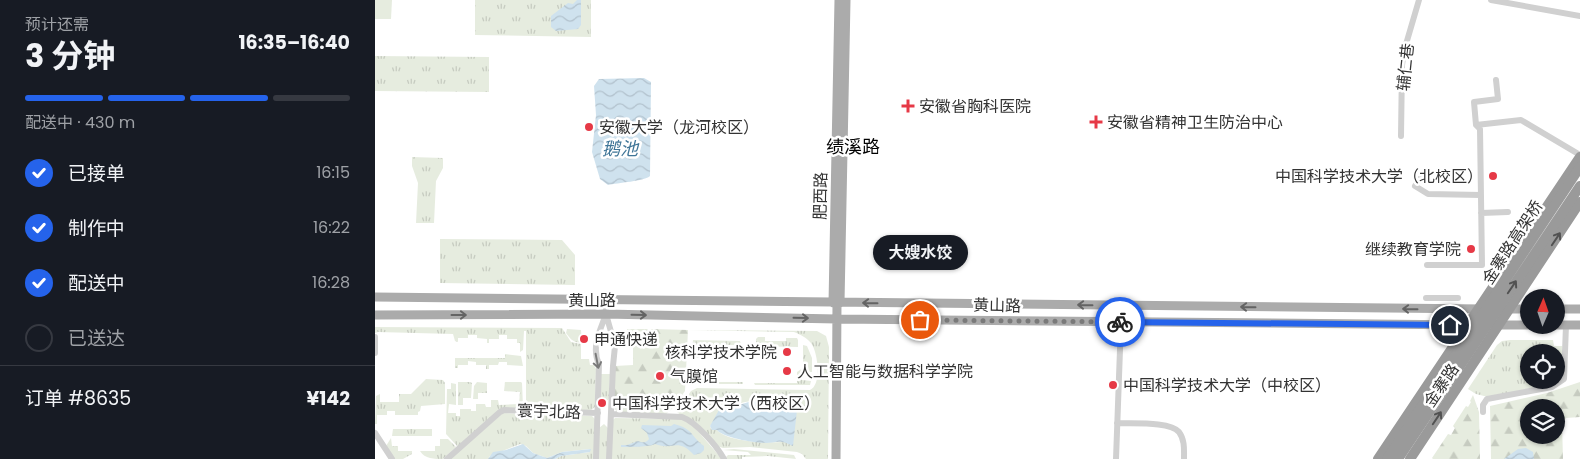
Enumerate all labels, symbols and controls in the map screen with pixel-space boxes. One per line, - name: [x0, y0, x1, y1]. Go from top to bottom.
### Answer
- text: 预计还需: [25, 13, 89, 36]
- text: 16:35–16:40: [238, 29, 350, 56]
- text: 3 分钟: [25, 33, 115, 78]
- street label: 辅仁巷: [1392, 42, 1419, 92]
- place label: 安徽省胸科医院: [919, 95, 1031, 118]
- marker: 安徽省胸科医院: [901, 99, 915, 113]
- text: 配送中 · 430 m: [25, 111, 135, 134]
- place label: 安徽省精神卫生防治中心: [1107, 111, 1283, 134]
- marker: 安徽省精神卫生防治中心: [1089, 115, 1103, 129]
- place label: 安徽大学（龙河校区）: [599, 116, 759, 139]
- marker: 安徽大学（龙河校区）: [583, 121, 595, 133]
- district label: 绩溪路: [826, 134, 880, 159]
- water label: 鹅池: [602, 136, 640, 161]
- icon: check: [25, 159, 53, 187]
- text: 已接单: [68, 160, 125, 187]
- text: 16:15: [316, 161, 350, 184]
- place label: 中国科学技术大学（北校区）: [1275, 165, 1483, 188]
- marker: 中国科学技术大学（北校区）: [1487, 170, 1499, 182]
- street label: 肥西路: [809, 172, 832, 220]
- street label: 金寨路高架桥: [1477, 196, 1548, 289]
- icon: check: [25, 214, 53, 242]
- text: 制作中: [68, 215, 125, 242]
- text: 16:22: [313, 216, 350, 239]
- one-way arrow: [1551, 232, 1561, 246]
- callout: 大嫂水饺: [873, 235, 967, 270]
- place label: 继续教育学院: [1365, 238, 1461, 261]
- text: 大嫂水饺: [888, 241, 953, 264]
- marker: 继续教育学院: [1465, 243, 1477, 255]
- icon: check: [25, 269, 53, 297]
- text: 配送中: [68, 270, 125, 297]
- text: 16:28: [312, 271, 350, 294]
- one-way arrow: [1507, 280, 1517, 294]
- street label: 黄山路: [568, 289, 616, 312]
- north arrow: [1520, 289, 1565, 334]
- map controls: [1520, 289, 1565, 444]
- street label: 黄山路: [973, 294, 1021, 317]
- courier: [1095, 297, 1145, 347]
- one-way arrow: [862, 298, 878, 308]
- pin: [899, 299, 941, 341]
- one-way arrow: [1077, 300, 1094, 310]
- one-way arrow: [1240, 302, 1256, 312]
- one-way arrow: [1402, 304, 1418, 313]
- pin: [1429, 304, 1471, 346]
- icon: bag: [906, 306, 934, 334]
- icon: bike: [1106, 308, 1134, 336]
- one-way arrow: [450, 310, 466, 320]
- one-way arrow: [630, 310, 646, 320]
- icon: home: [1436, 311, 1464, 339]
- one-way arrow: [792, 313, 809, 323]
- text: 已送达: [68, 325, 125, 352]
- place label: 申通快递: [594, 328, 658, 351]
- marker: 申通快递: [578, 333, 590, 345]
- place label: 核科学技术学院: [665, 341, 777, 364]
- button: locate: [1520, 344, 1565, 389]
- marker: 核科学技术学院: [781, 346, 793, 358]
- one-way arrow: [593, 353, 602, 369]
- street label: 金寨路: [1418, 359, 1464, 412]
- place label: 人工智能与数据科学学院: [797, 360, 973, 383]
- place label: 气膜馆: [670, 365, 718, 388]
- marker: 人工智能与数据科学学院: [781, 365, 793, 377]
- marker: 气膜馆: [654, 370, 666, 382]
- place label: 中国科学技术大学（中校区）: [1123, 374, 1331, 397]
- marker: 中国科学技术大学（中校区）: [1107, 379, 1119, 391]
- text: 订单 #8635: [25, 385, 131, 412]
- text: ¥142: [306, 385, 350, 412]
- place label: 中国科学技术大学（西校区）: [612, 392, 820, 415]
- marker: 中国科学技术大学（西校区）: [596, 397, 608, 409]
- street label: 寰宇北路: [517, 399, 581, 424]
- button: layers: [1520, 399, 1565, 444]
- one-way arrow: [1432, 412, 1442, 426]

